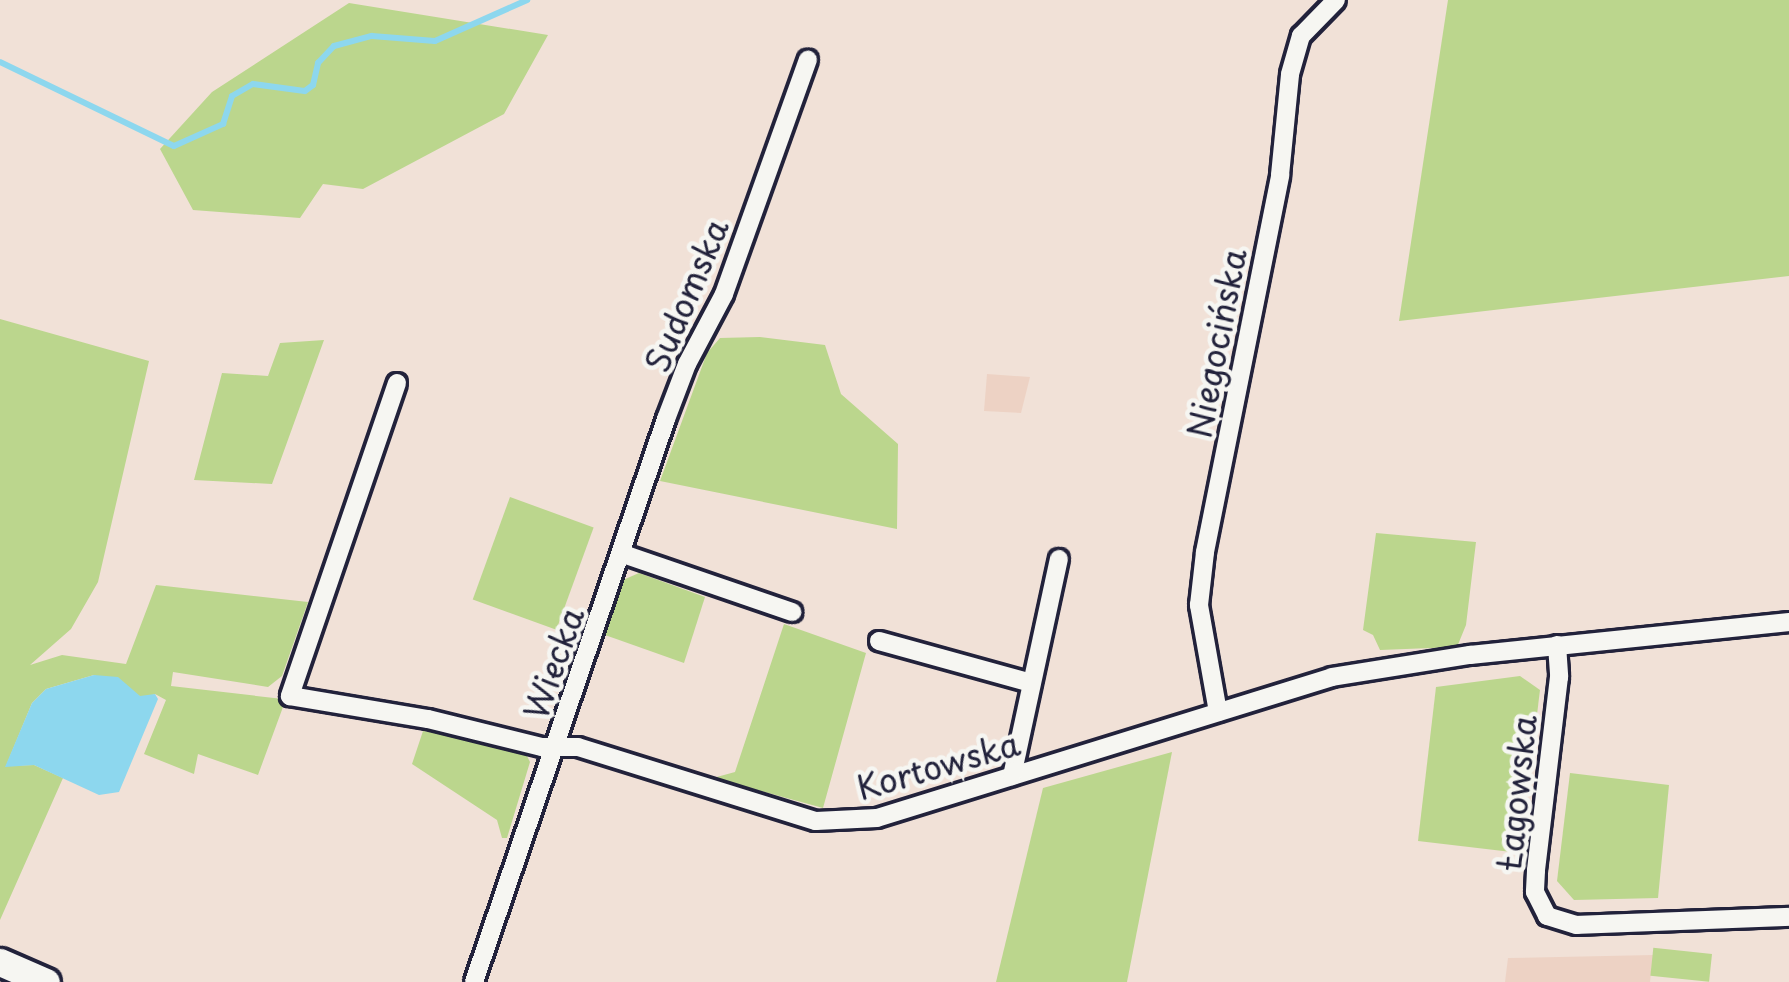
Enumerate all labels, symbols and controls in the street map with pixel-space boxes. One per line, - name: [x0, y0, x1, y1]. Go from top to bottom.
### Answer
- street label: Sudomska: [636, 213, 736, 377]
- street label: Niegocińska: [1178, 245, 1254, 441]
- street label: Wiecka: [515, 602, 591, 724]
- street label: Łagowska: [1488, 713, 1544, 871]
- street label: Kortowska: [852, 723, 1024, 807]

